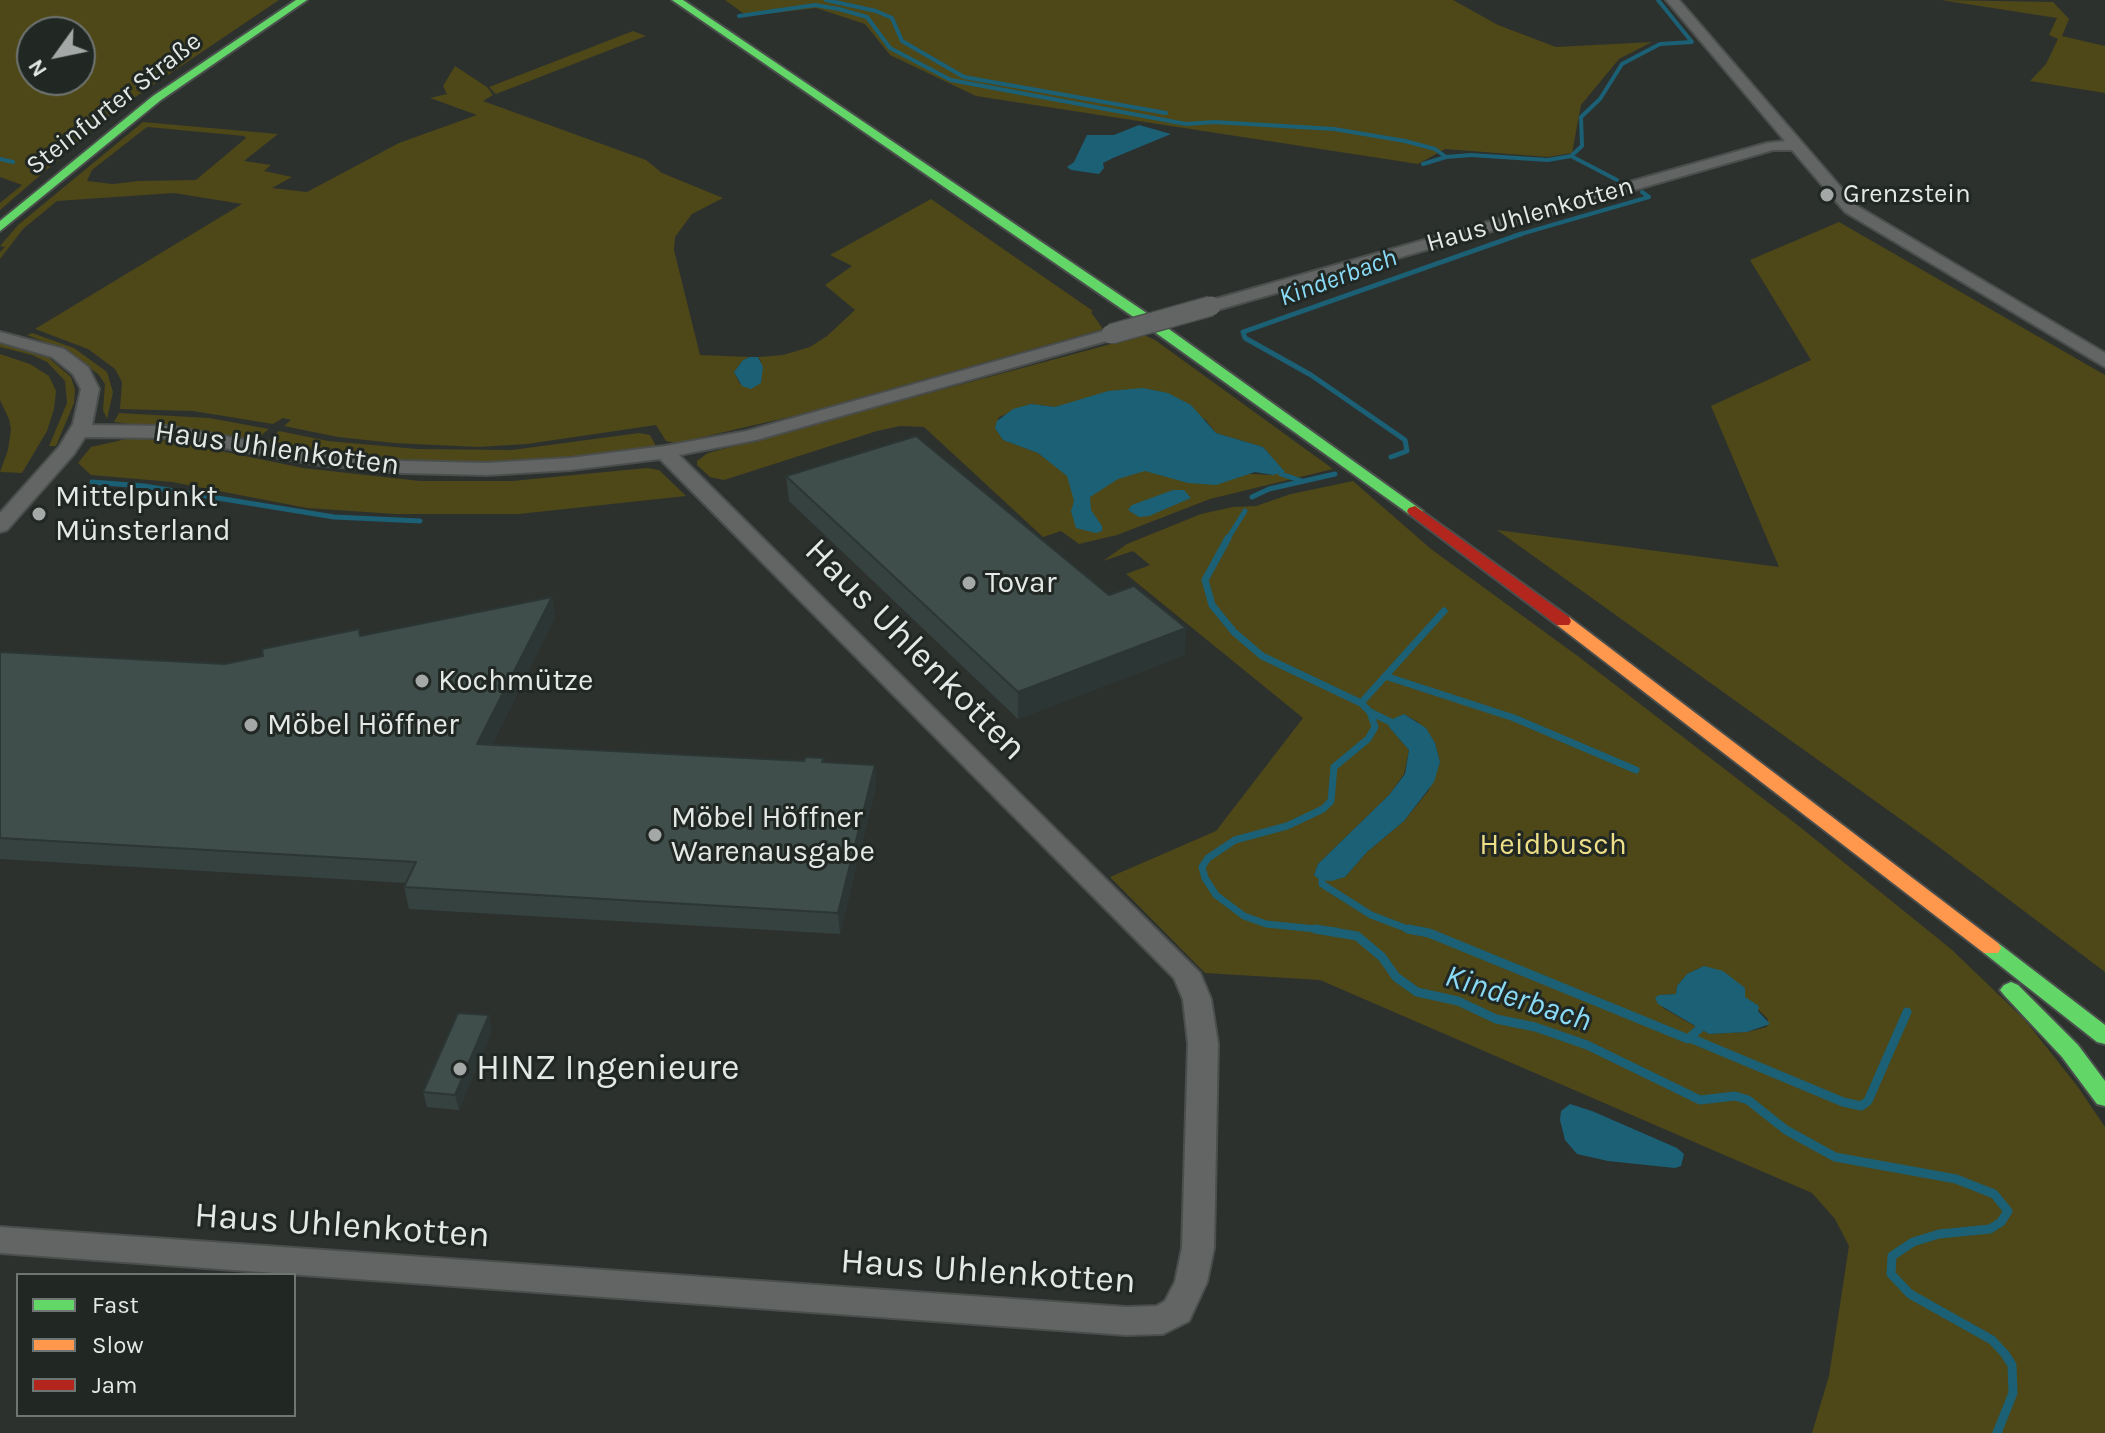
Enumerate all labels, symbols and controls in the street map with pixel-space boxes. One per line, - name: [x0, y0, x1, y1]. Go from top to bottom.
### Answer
- north arrow: [16, 16, 96, 96]
- street label: Steinfurter Straße: [20, 26, 208, 182]
- text: N: [22, 54, 53, 82]
- street label: Haus Uhlenkotten: [1423, 171, 1637, 259]
- place label: Grenzstein: [1843, 179, 1971, 211]
- marker: Grenzstein: [1818, 186, 1836, 204]
- water label: Kinderbach: [1275, 242, 1401, 314]
- street label: Haus Uhlenkotten: [152, 414, 402, 484]
- place label: Mittelpunkt Münsterland: [55, 479, 231, 550]
- marker: Mittelpunkt Münsterland: [30, 505, 48, 523]
- street label: Haus Uhlenkotten: [795, 530, 1035, 770]
- place label: Tovar: [985, 565, 1056, 601]
- marker: Tovar: [960, 574, 978, 592]
- place label: Kochmütze: [438, 663, 593, 699]
- marker: Kochmütze: [413, 672, 431, 690]
- place label: Möbel Höffner: [267, 707, 459, 743]
- marker: Möbel Höffner: [242, 716, 260, 734]
- place label: Möbel Höffner Warenausgabe: [671, 800, 875, 870]
- marker: Möbel Höffner Warenausgabe: [646, 826, 664, 844]
- park label: Heidbusch: [1479, 827, 1627, 863]
- water label: Kinderbach: [1440, 957, 1596, 1041]
- place label: HINZ Ingenieure: [476, 1047, 739, 1091]
- marker: HINZ Ingenieure: [451, 1060, 469, 1078]
- street label: Haus Uhlenkotten: [193, 1194, 491, 1258]
- street label: Haus Uhlenkotten: [839, 1240, 1137, 1304]
- legend: [16, 1273, 296, 1417]
- text: Fast: [92, 1291, 139, 1319]
- text: Slow: [92, 1331, 144, 1359]
- text: Jam: [92, 1371, 137, 1399]

